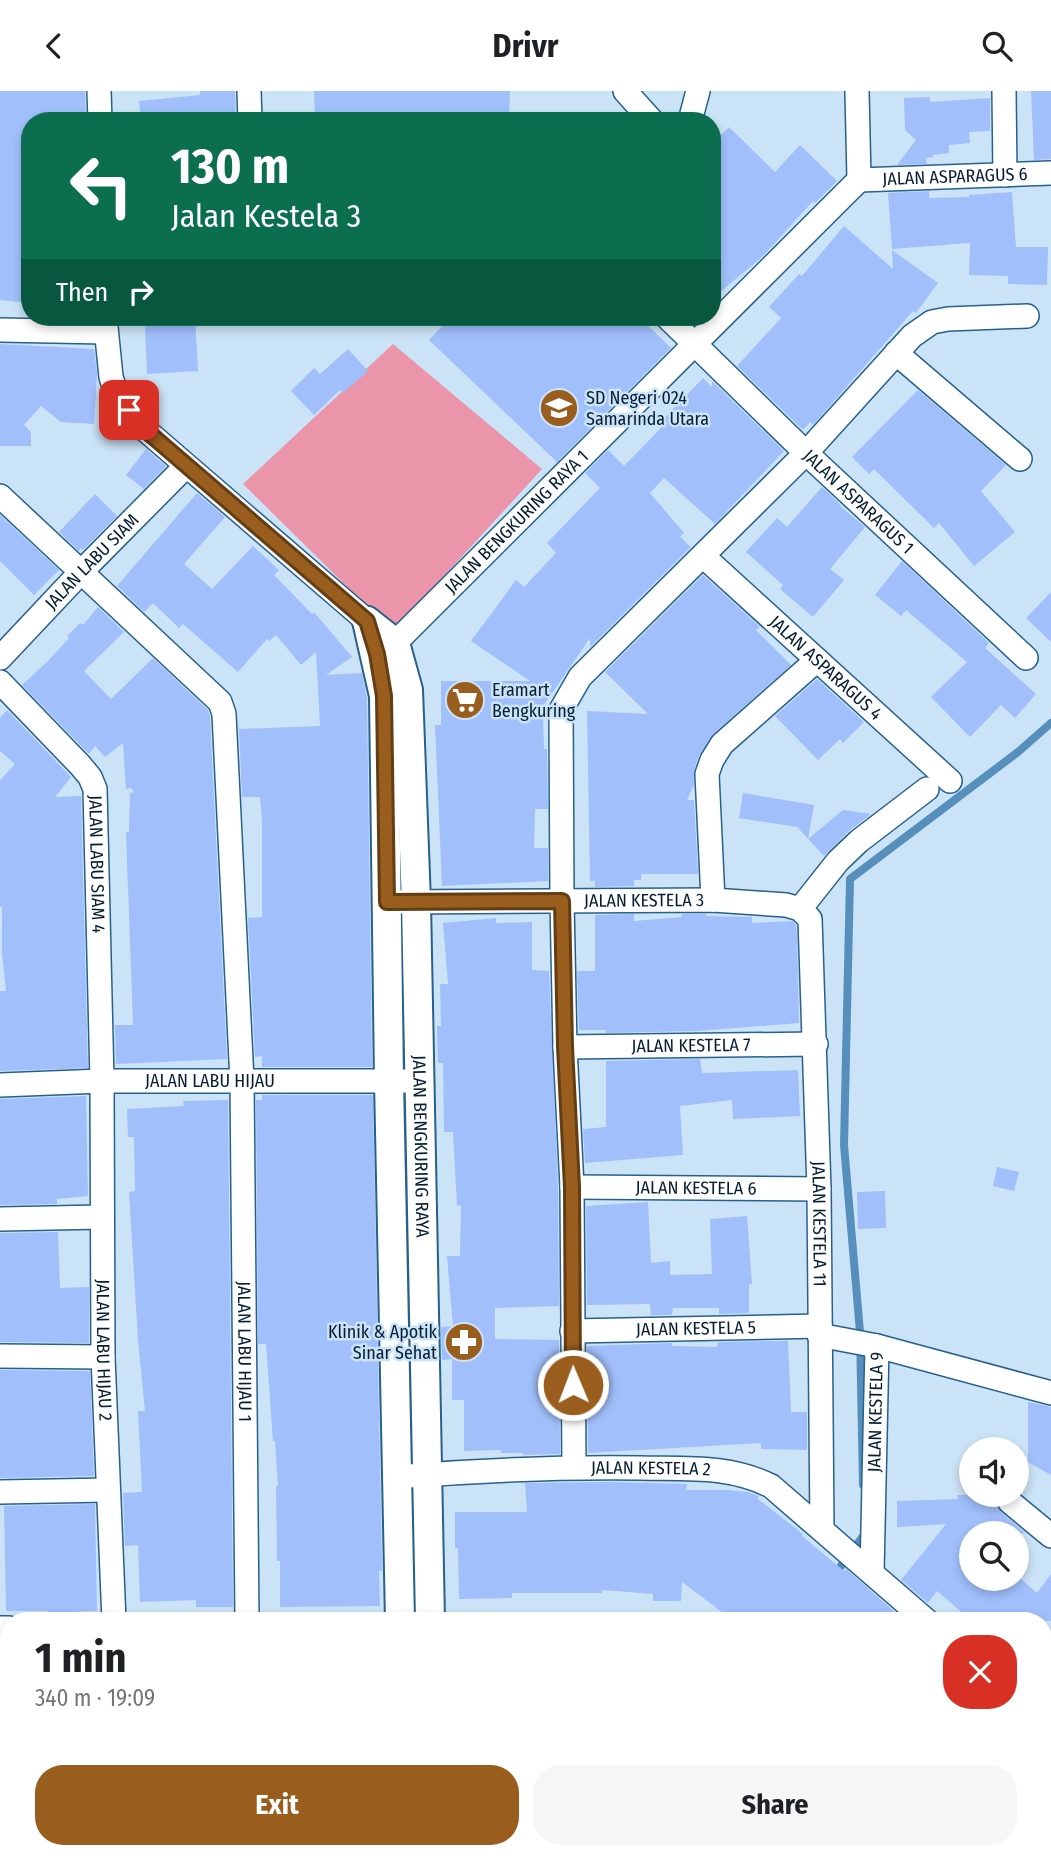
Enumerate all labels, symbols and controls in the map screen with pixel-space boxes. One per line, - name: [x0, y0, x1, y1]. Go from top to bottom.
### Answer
- icon: back: [35, 27, 73, 65]
- text: Drivr: [493, 27, 558, 65]
- icon: search: [978, 27, 1016, 65]
- text: 130 m: [171, 137, 289, 196]
- icon: left: [56, 140, 147, 231]
- street label: JALAN ASPARAGUS 6: [882, 163, 1028, 190]
- text: Jalan Kestela 3: [171, 197, 361, 235]
- icon: right: [122, 273, 160, 311]
- text: Then: [56, 277, 108, 308]
- pin: [99, 380, 159, 440]
- school or university icon: SD Negeri 024 Samarinda Utara: [538, 387, 580, 429]
- place label: SD Negeri 024 Samarinda Utara: [586, 387, 709, 430]
- icon: arrive: [110, 391, 148, 429]
- street label: JALAN BENGKURING RAYA 1: [440, 445, 593, 598]
- street label: JALAN ASPARAGUS 1: [798, 445, 918, 559]
- street label: JALAN LABU SIAM: [40, 509, 143, 614]
- street label: JALAN ASPARAGUS 4: [765, 611, 887, 725]
- supermarket icon: Eramart Bengkuring: [444, 679, 486, 721]
- place label: Eramart Bengkuring: [492, 679, 576, 722]
- street label: JALAN LABU SIAM 4: [84, 795, 109, 934]
- street label: JALAN KESTELA 3: [584, 889, 704, 912]
- street label: JALAN KESTELA 7: [631, 1034, 751, 1057]
- street label: JALAN BENGKURING RAYA: [408, 1055, 434, 1238]
- street label: JALAN LABU HIJAU: [145, 1070, 275, 1092]
- street label: JALAN KESTELA 11: [807, 1161, 831, 1287]
- street label: JALAN KESTELA 6: [636, 1177, 757, 1199]
- street label: JALAN LABU HIJAU 2: [92, 1279, 117, 1421]
- street label: JALAN LABU HIJAU 1: [233, 1281, 256, 1422]
- street label: JALAN KESTELA 5: [636, 1316, 756, 1341]
- place label: Klinik & Apotik Sinar Sehat: [328, 1321, 438, 1364]
- pharmacy icon: Klinik & Apotik Sinar Sehat: [443, 1321, 485, 1363]
- position arrow: [536, 1348, 610, 1422]
- street label: JALAN KESTELA 9: [863, 1352, 888, 1473]
- map controls: [959, 1437, 1029, 1591]
- button: sound: [959, 1437, 1029, 1507]
- street label: JALAN KESTELA 2: [591, 1457, 712, 1481]
- button: search: [959, 1521, 1029, 1591]
- text: 1 min: [35, 1633, 126, 1683]
- button: close: [943, 1635, 1017, 1709]
- text: 340 m · 19:09: [35, 1684, 155, 1712]
- button: Exit: [35, 1765, 519, 1845]
- button: Share: [533, 1765, 1017, 1845]

